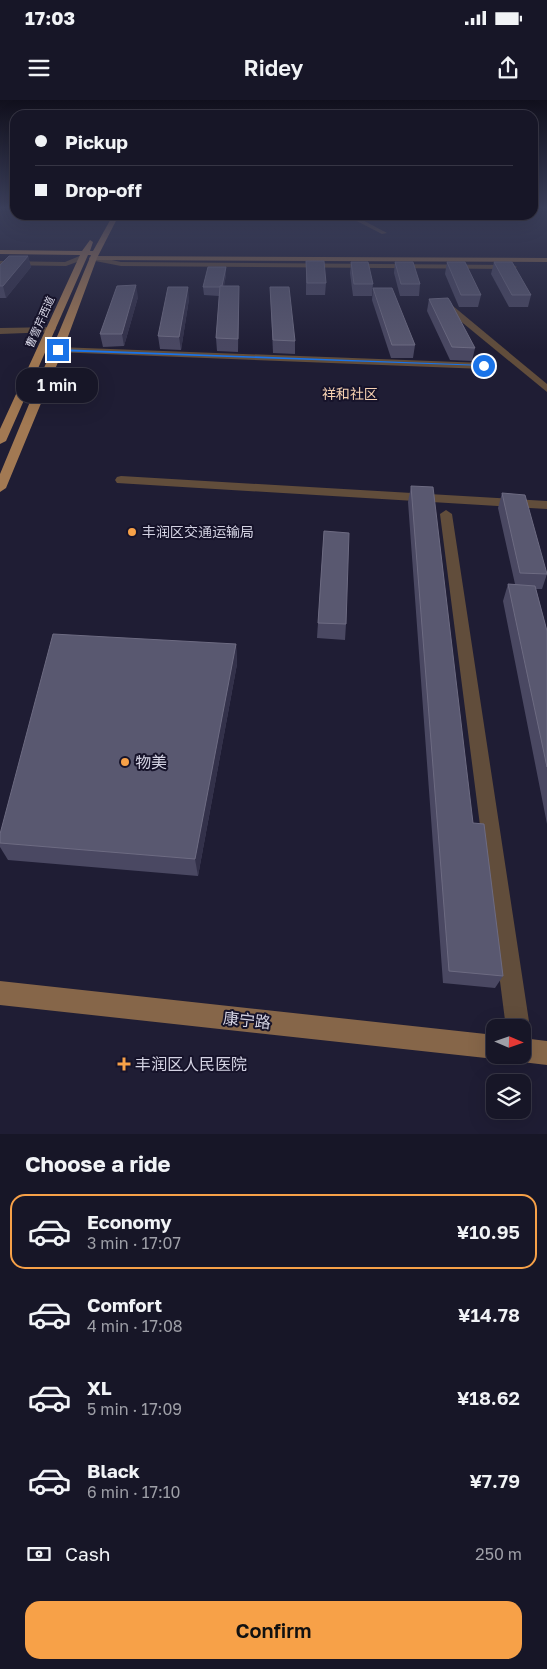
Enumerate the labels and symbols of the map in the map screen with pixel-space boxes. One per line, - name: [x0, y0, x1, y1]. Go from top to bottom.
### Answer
- street label: 曹雪芹西道: [22, 294, 57, 350]
- route end: [47, 339, 69, 361]
- route start: [473, 355, 495, 377]
- callout: 1 min: [17, 368, 99, 402]
- district label: 祥和社区: [322, 385, 378, 402]
- place label: 丰润区交通运输局: [142, 523, 254, 540]
- marker: 丰润区交通运输局: [126, 526, 138, 538]
- place label: 物美: [135, 752, 167, 772]
- marker: 物美: [119, 756, 131, 768]
- street label: 康宁路: [222, 1008, 272, 1032]
- north arrow: [486, 1019, 531, 1064]
- place label: 丰润区人民医院: [135, 1054, 247, 1074]
- marker: 丰润区人民医院: [117, 1057, 131, 1071]

